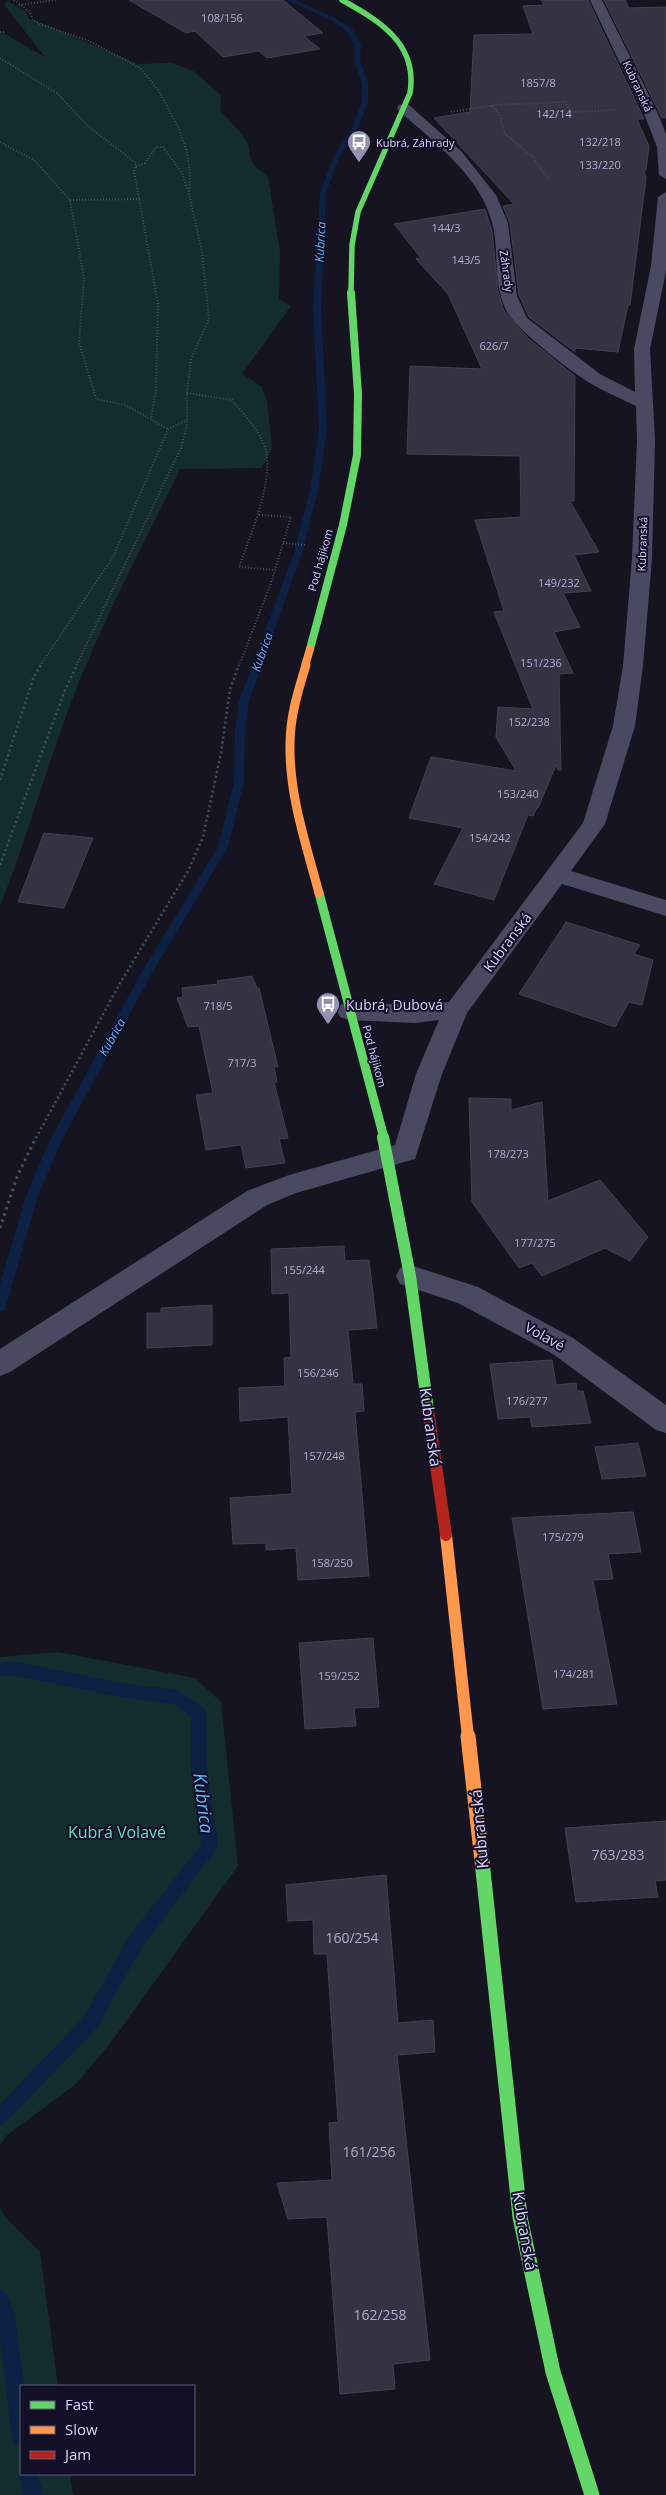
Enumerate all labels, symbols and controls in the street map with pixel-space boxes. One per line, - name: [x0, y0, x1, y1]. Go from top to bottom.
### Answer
- house number: 108/156: [201, 10, 243, 25]
- street label: Kubranská: [620, 58, 656, 114]
- house number: 1857/8: [520, 75, 556, 90]
- house number: 142/14: [536, 106, 572, 121]
- bus stop icon: Kubrá, Záhrady: [346, 129, 372, 163]
- house number: 132/218: [579, 134, 621, 149]
- place label: Kubrá, Záhrady: [376, 135, 455, 150]
- house number: 133/220: [579, 157, 621, 172]
- house number: 144/3: [431, 220, 461, 235]
- water label: Kubrica: [310, 221, 330, 263]
- street label: Záhrady: [497, 249, 517, 293]
- house number: 143/5: [451, 252, 481, 267]
- house number: 626/7: [479, 338, 509, 353]
- street label: Kubranská: [634, 516, 650, 572]
- street label: Pod hájikom: [304, 527, 336, 593]
- house number: 149/232: [538, 575, 580, 590]
- water label: Kubrica: [247, 630, 277, 674]
- house number: 151/236: [520, 655, 562, 670]
- house number: 152/238: [508, 714, 550, 729]
- house number: 153/240: [497, 786, 539, 801]
- house number: 154/242: [469, 830, 511, 845]
- street label: Kubranská: [478, 908, 536, 976]
- bus stop icon: Kubrá, Dubová: [315, 991, 341, 1025]
- place label: Kubrá, Dubová: [346, 995, 443, 1014]
- house number: 718/5: [203, 998, 233, 1013]
- water label: Kubrica: [95, 1015, 129, 1059]
- street label: Pod hájikom: [359, 1023, 391, 1089]
- house number: 717/3: [227, 1055, 257, 1070]
- house number: 178/273: [487, 1146, 529, 1161]
- house number: 177/275: [514, 1235, 556, 1250]
- house number: 155/244: [283, 1262, 326, 1277]
- street label: Volavé: [522, 1317, 569, 1355]
- house number: 156/246: [297, 1365, 339, 1380]
- street label: Kubranská: [415, 1386, 447, 1468]
- house number: 176/277: [506, 1393, 548, 1408]
- house number: 157/248: [303, 1448, 345, 1463]
- house number: 175/279: [542, 1529, 584, 1544]
- house number: 158/250: [311, 1555, 353, 1570]
- house number: 174/281: [553, 1666, 595, 1681]
- house number: 159/252: [318, 1668, 360, 1683]
- water label: Kubrica: [188, 1771, 220, 1835]
- street label: Kubranská: [465, 1788, 493, 1870]
- park label: Kubrá Volavé: [68, 1821, 166, 1843]
- house number: 763/283: [591, 1845, 645, 1864]
- house number: 160/254: [325, 1928, 379, 1947]
- house number: 161/256: [342, 2142, 396, 2161]
- street label: Kubranská: [507, 2190, 543, 2272]
- house number: 162/258: [353, 2305, 407, 2324]
- legend: [20, 2385, 195, 2475]
- text: Fast: [65, 2394, 94, 2414]
- text: Slow: [65, 2419, 98, 2439]
- text: Jam: [63, 2444, 91, 2464]

